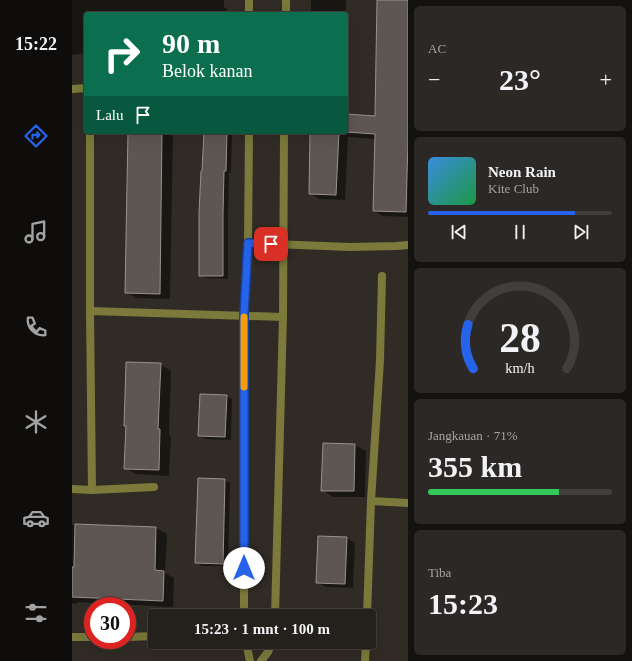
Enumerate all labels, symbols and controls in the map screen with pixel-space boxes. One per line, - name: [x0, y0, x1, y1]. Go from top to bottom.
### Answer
- icon: right: [96, 28, 148, 80]
- text: 90 m: [162, 28, 220, 59]
- text: 15:22: [15, 34, 57, 54]
- text: AC: [428, 41, 446, 56]
- text: Belok kanan: [162, 61, 252, 81]
- text: 23°: [499, 63, 541, 96]
- text: −: [428, 67, 440, 92]
- text: +: [600, 67, 612, 92]
- icon: arrive: [132, 104, 154, 126]
- text: Lalu: [96, 107, 124, 123]
- icon: directions: [22, 122, 50, 150]
- text: Neon Rain: [488, 164, 556, 180]
- text: Kite Club: [488, 181, 539, 196]
- icon: music: [22, 218, 50, 246]
- icon: previous: [448, 221, 470, 243]
- icon: pause: [509, 221, 531, 243]
- icon: next: [570, 221, 592, 243]
- pin: [254, 227, 288, 261]
- icon: arrive: [260, 233, 282, 255]
- icon: phone: [22, 313, 50, 341]
- text: 28: [499, 314, 541, 360]
- text: km/h: [505, 359, 535, 375]
- icon: climate: [22, 408, 50, 436]
- text: Jangkauan · 71%: [428, 428, 518, 443]
- text: 355 km: [428, 450, 522, 483]
- icon: car: [22, 504, 50, 532]
- position arrow: [223, 547, 265, 589]
- text: Tiba: [428, 565, 451, 580]
- text: 15:23: [428, 587, 498, 620]
- speed limit sign: 30: [84, 597, 136, 649]
- icon: filters: [22, 599, 50, 627]
- text: 15:23 · 1 mnt · 100 m: [194, 621, 330, 637]

